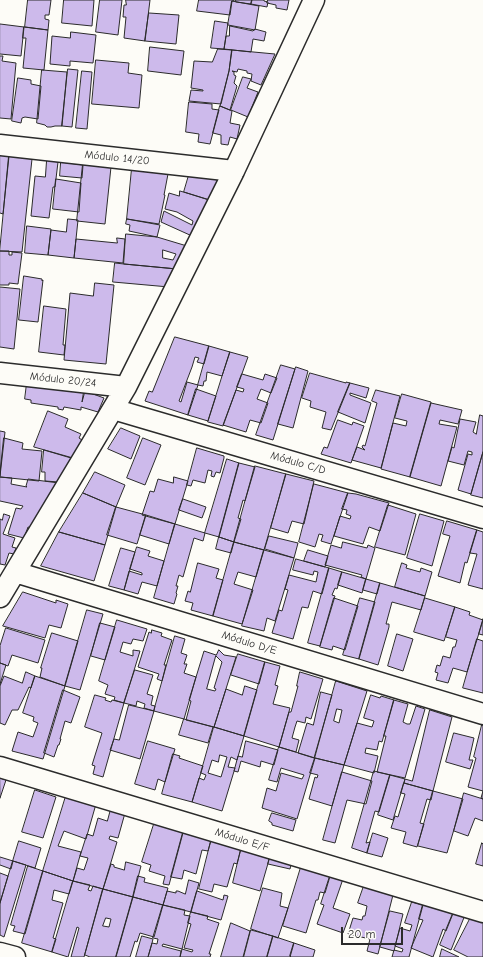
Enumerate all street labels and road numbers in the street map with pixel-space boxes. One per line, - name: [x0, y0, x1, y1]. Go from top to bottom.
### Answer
- street label: Módulo 14/20: [84, 148, 150, 168]
- street label: Módulo 20/24: [29, 370, 97, 390]
- street label: Módulo C/D: [269, 449, 327, 477]
- street label: Módulo D/E: [220, 628, 278, 658]
- street label: Módulo E/F: [213, 825, 271, 855]

